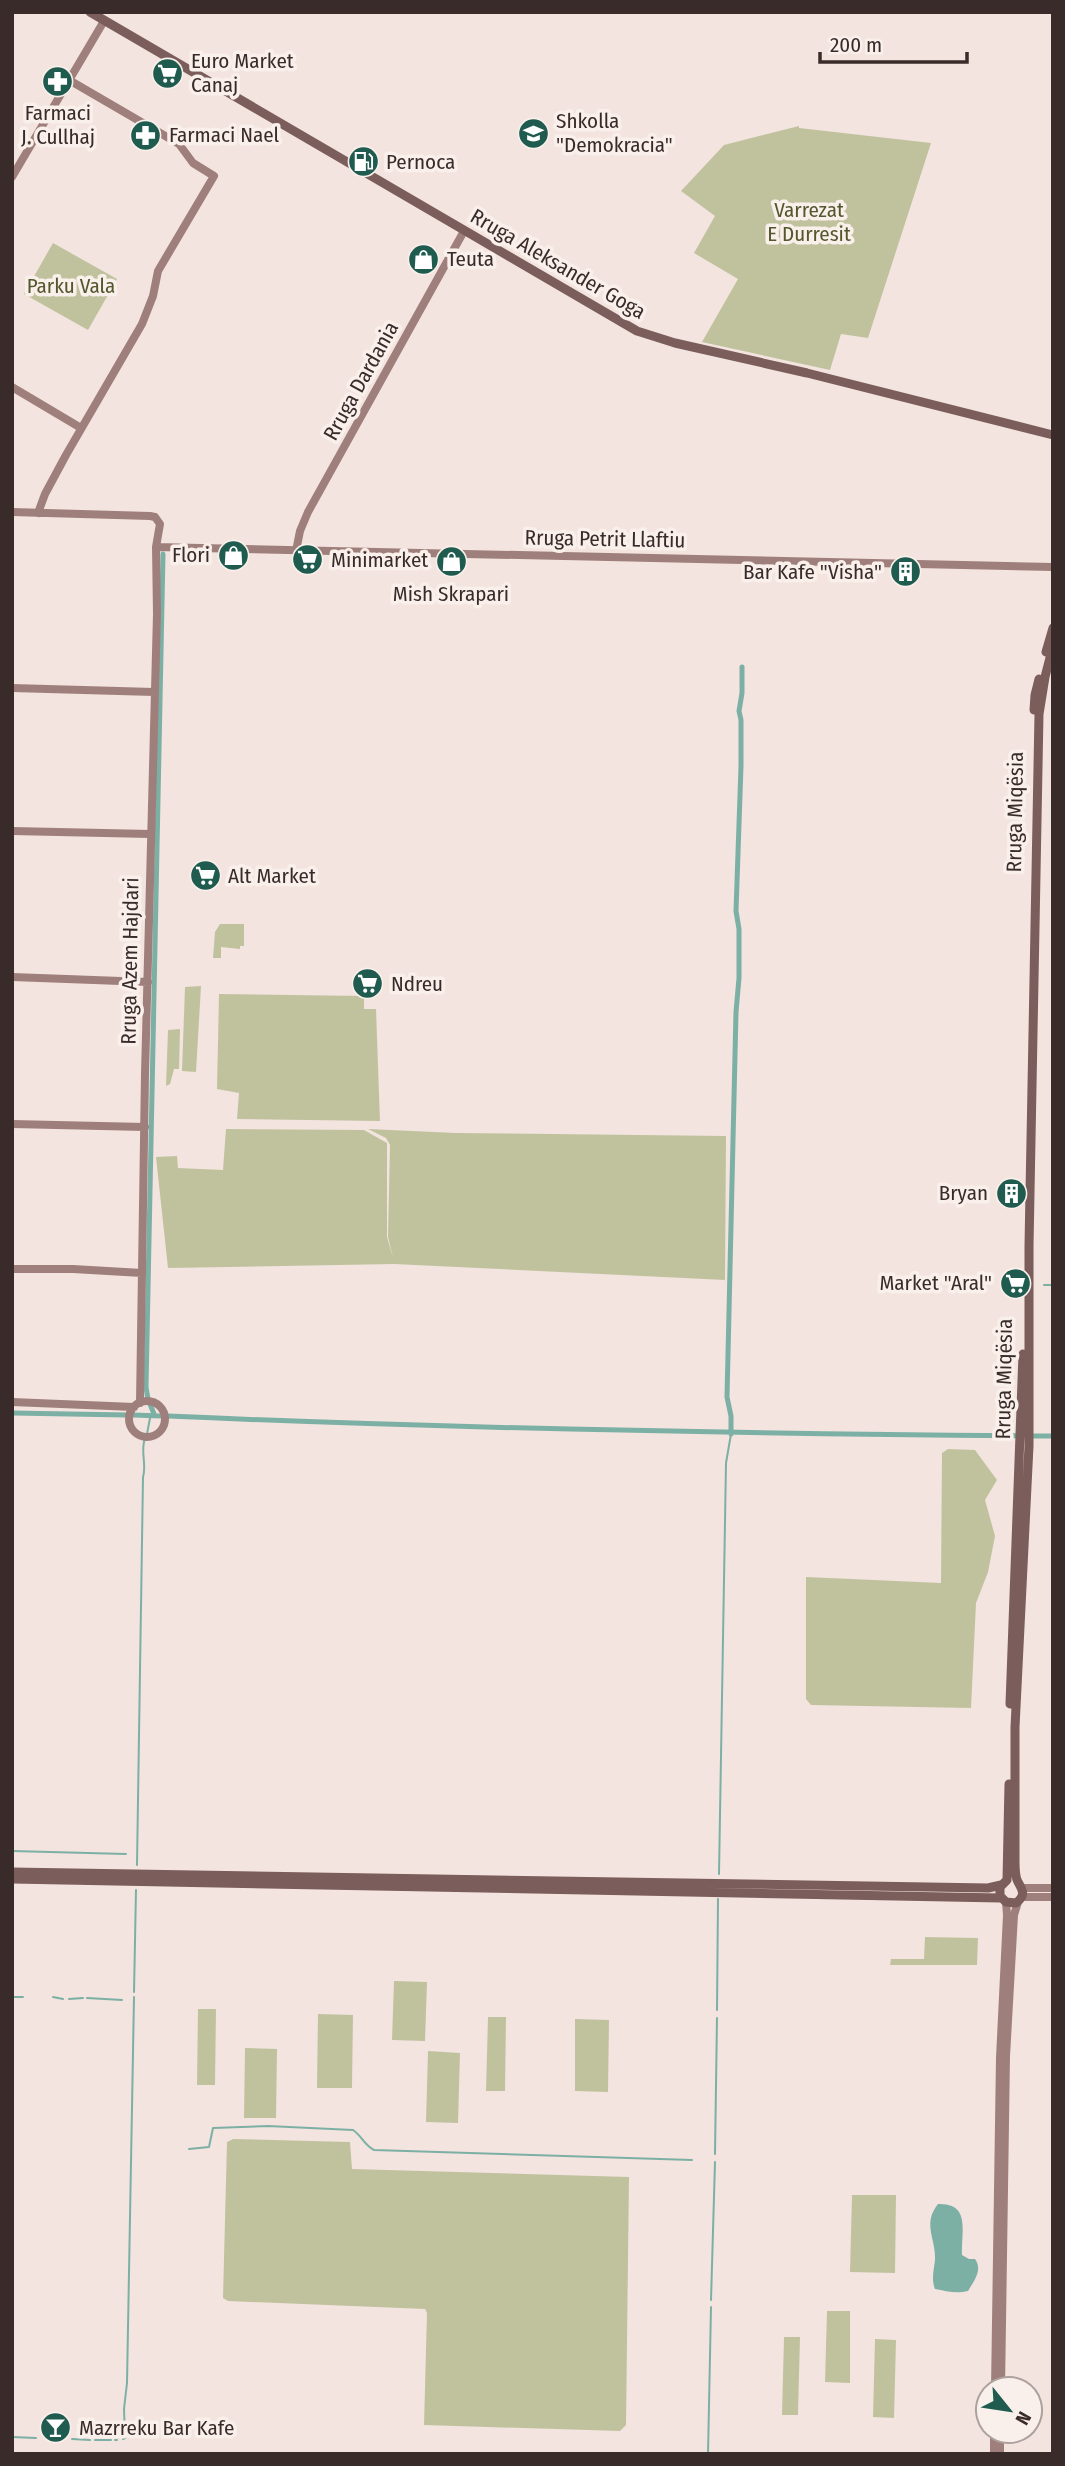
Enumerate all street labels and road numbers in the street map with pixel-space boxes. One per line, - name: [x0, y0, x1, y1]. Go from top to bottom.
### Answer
- street label: Rruga Aleksander Goga: [466, 203, 650, 325]
- street label: Rruga Dardania: [318, 317, 404, 445]
- street label: Rruga Petrit Llaftiu: [524, 525, 686, 553]
- street label: Rruga Miqësia: [1001, 751, 1029, 873]
- street label: Rruga Azem Hajdari: [116, 877, 144, 1045]
- street label: Rruga Miqësia: [990, 1318, 1018, 1440]

